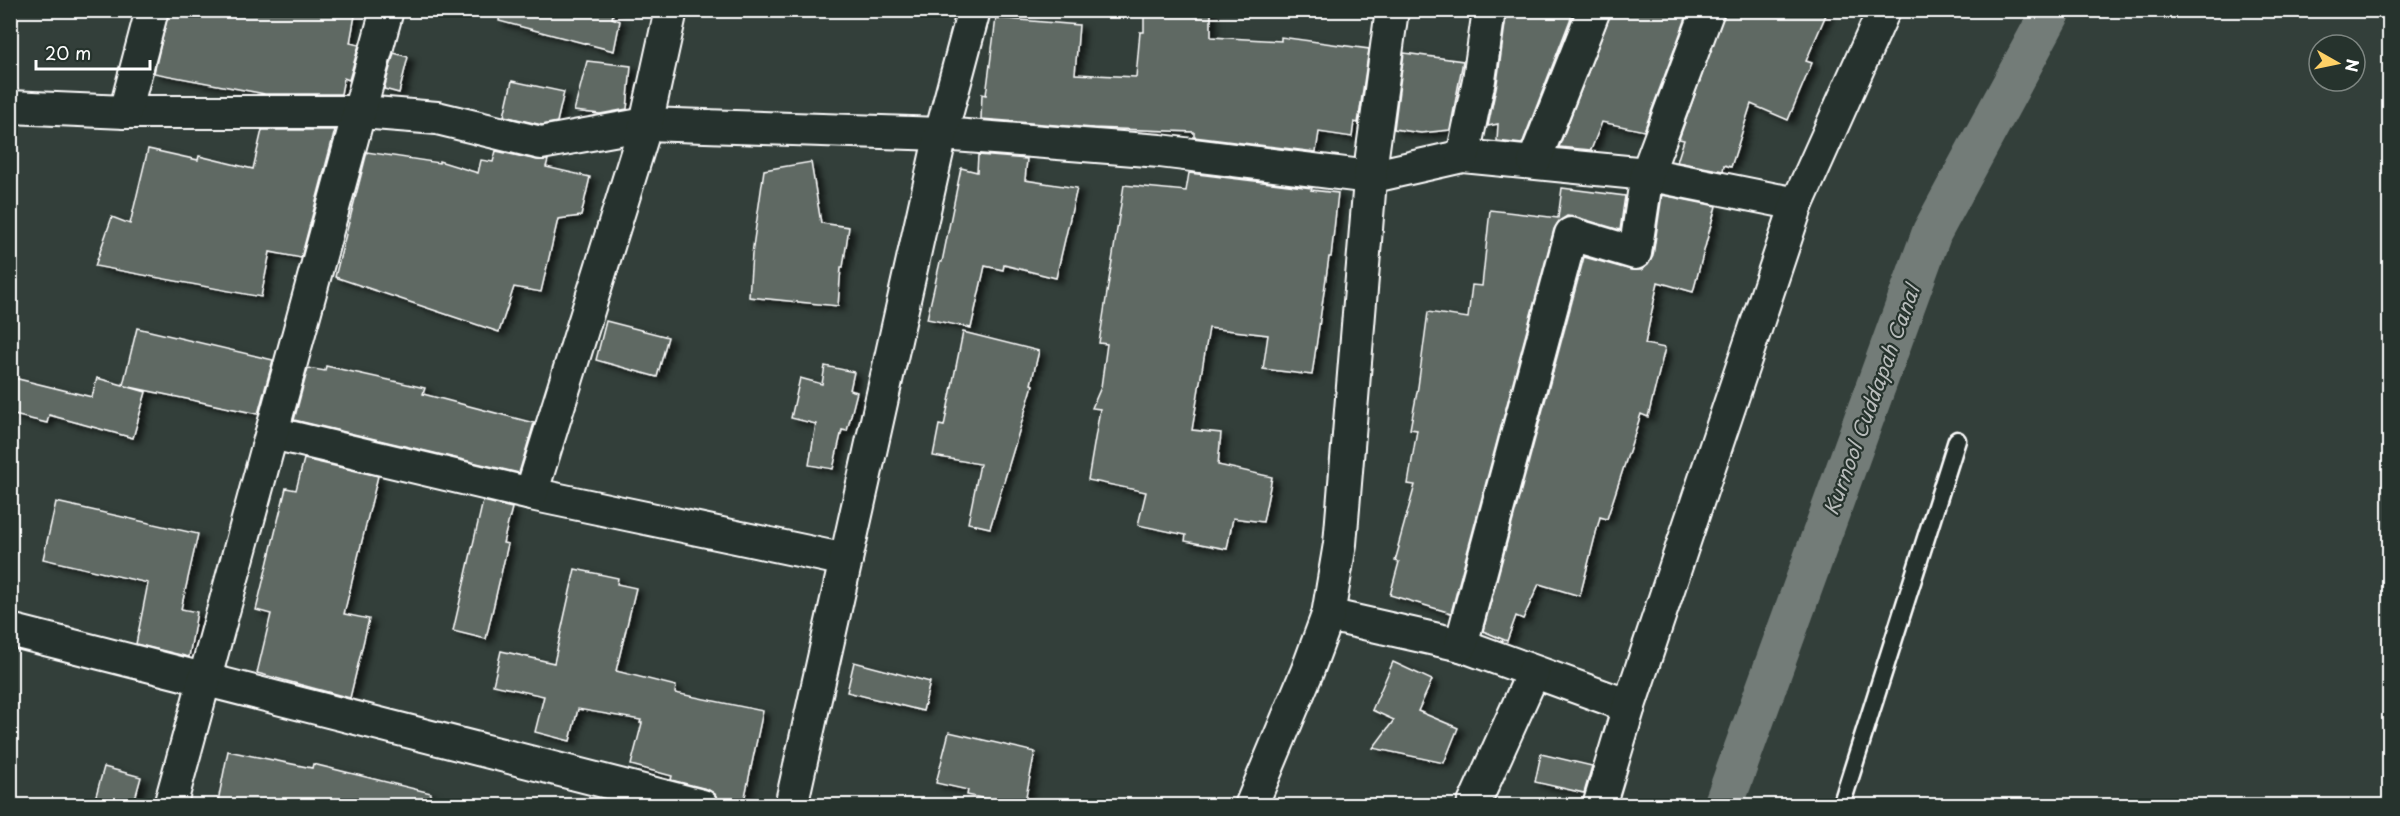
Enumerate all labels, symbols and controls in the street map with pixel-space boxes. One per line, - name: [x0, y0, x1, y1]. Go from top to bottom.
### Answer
- scale bar: [36, 33, 150, 71]
- north arrow: [2307, 33, 2367, 93]
- text: 20 m: [45, 39, 91, 66]
- text: N: [2340, 57, 2366, 74]
- water label: Kurnool Cuddapah Canal: [1815, 277, 1928, 519]

